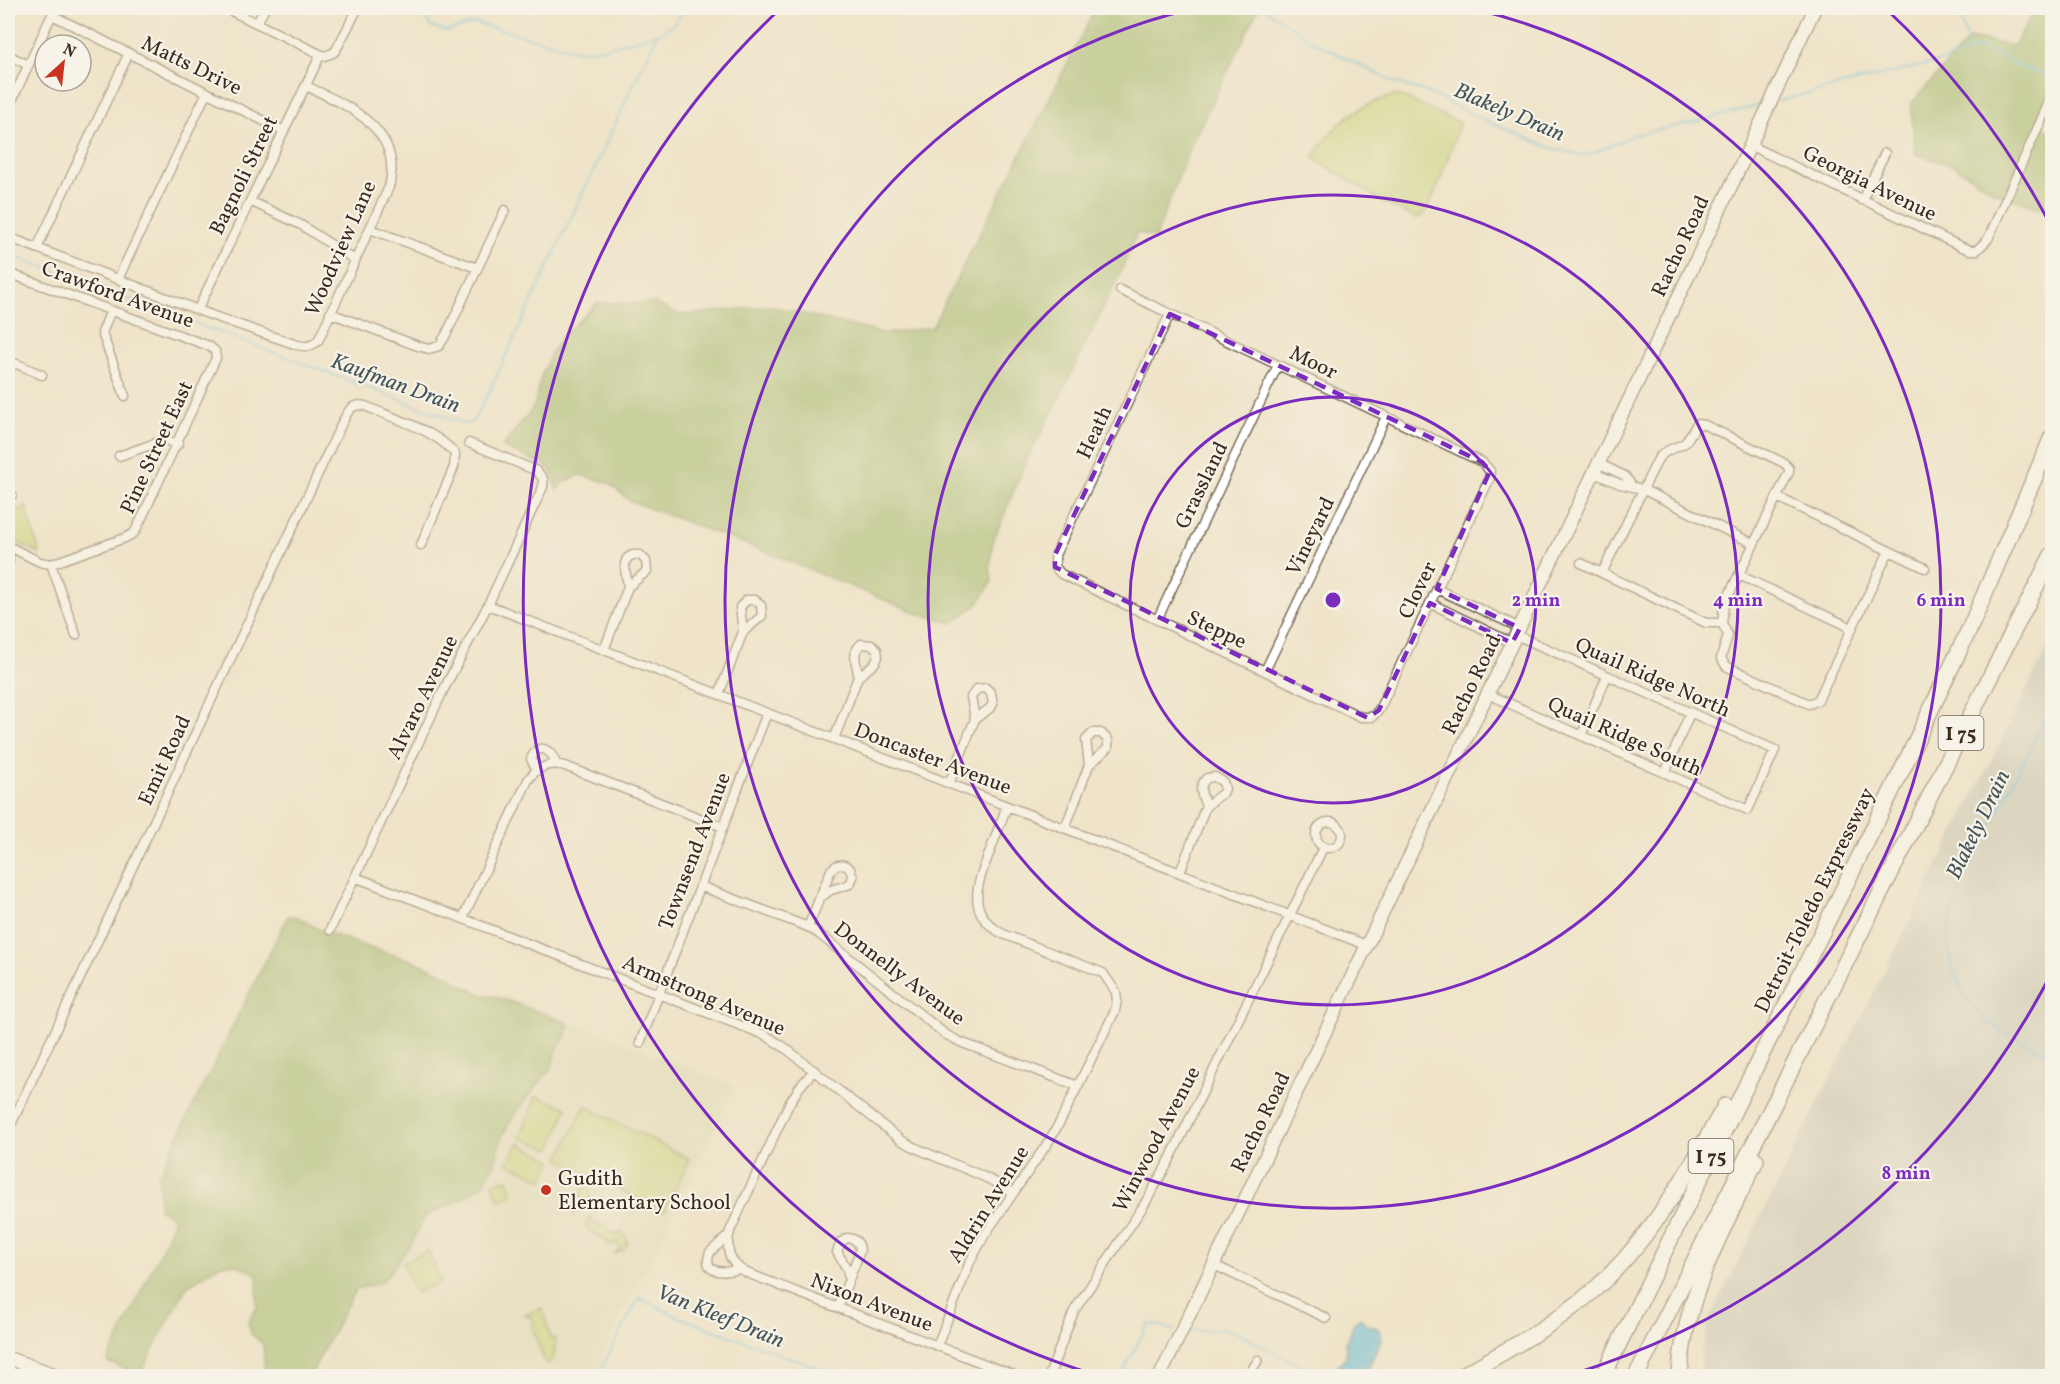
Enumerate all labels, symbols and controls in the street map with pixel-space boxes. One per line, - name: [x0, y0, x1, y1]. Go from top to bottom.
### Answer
- street label: Matts Drive: [136, 29, 247, 103]
- north arrow: [33, 33, 93, 93]
- text: N: [59, 39, 79, 64]
- water label: Blakely Drain: [1449, 76, 1569, 151]
- street label: Bagnoli Street: [203, 111, 286, 240]
- street label: Georgia Avenue: [1798, 139, 1941, 229]
- street label: Woodview Lane: [299, 176, 384, 321]
- street label: Racho Road: [1645, 191, 1718, 302]
- street label: Crawford Avenue: [37, 254, 198, 336]
- street label: Moor: [1284, 339, 1342, 387]
- water label: Kaufman Drain: [326, 347, 464, 422]
- street label: Pine Street East: [114, 376, 201, 519]
- street label: Heath: [1070, 401, 1120, 464]
- street label: Grassland: [1169, 437, 1236, 534]
- street label: Vineyard: [1280, 492, 1343, 581]
- street label: Clover: [1392, 557, 1445, 624]
- text: 2 min: [1512, 589, 1560, 614]
- text: 4 min: [1713, 589, 1763, 614]
- text: 6 min: [1916, 589, 1966, 614]
- centre of rings: [1323, 590, 1343, 610]
- street label: Steppe: [1182, 604, 1251, 657]
- street label: Racho Road: [1435, 629, 1509, 740]
- street label: Alvaro Avenue: [381, 630, 466, 765]
- street label: Quail Ridge North: [1570, 631, 1735, 726]
- street label: Quail Ridge South: [1542, 690, 1706, 784]
- street label: Emit Road: [132, 711, 199, 810]
- street label: Doncaster Avenue: [849, 716, 1015, 803]
- road number: I 75: [1938, 716, 1984, 750]
- water label: Blakely Drain: [1939, 765, 2019, 885]
- street label: Townsend Avenue: [652, 768, 739, 935]
- street label: Detroit-Toledo Expressway: [1748, 782, 1883, 1018]
- street label: Donnelly Avenue: [827, 915, 971, 1033]
- street label: Armstrong Avenue: [617, 949, 790, 1044]
- street label: Winwood Avenue: [1107, 1062, 1208, 1218]
- street label: Racho Road: [1224, 1067, 1298, 1178]
- road number: I 75: [1688, 1139, 1734, 1173]
- street label: Aldrin Avenue: [942, 1140, 1037, 1269]
- text: 8 min: [1881, 1162, 1931, 1187]
- place label: Gudith Elementary School: [558, 1165, 731, 1218]
- marker: Gudith Elementary School: [539, 1183, 553, 1197]
- street label: Nixon Avenue: [806, 1267, 937, 1340]
- water label: Van Kleef Drain: [651, 1278, 789, 1357]

